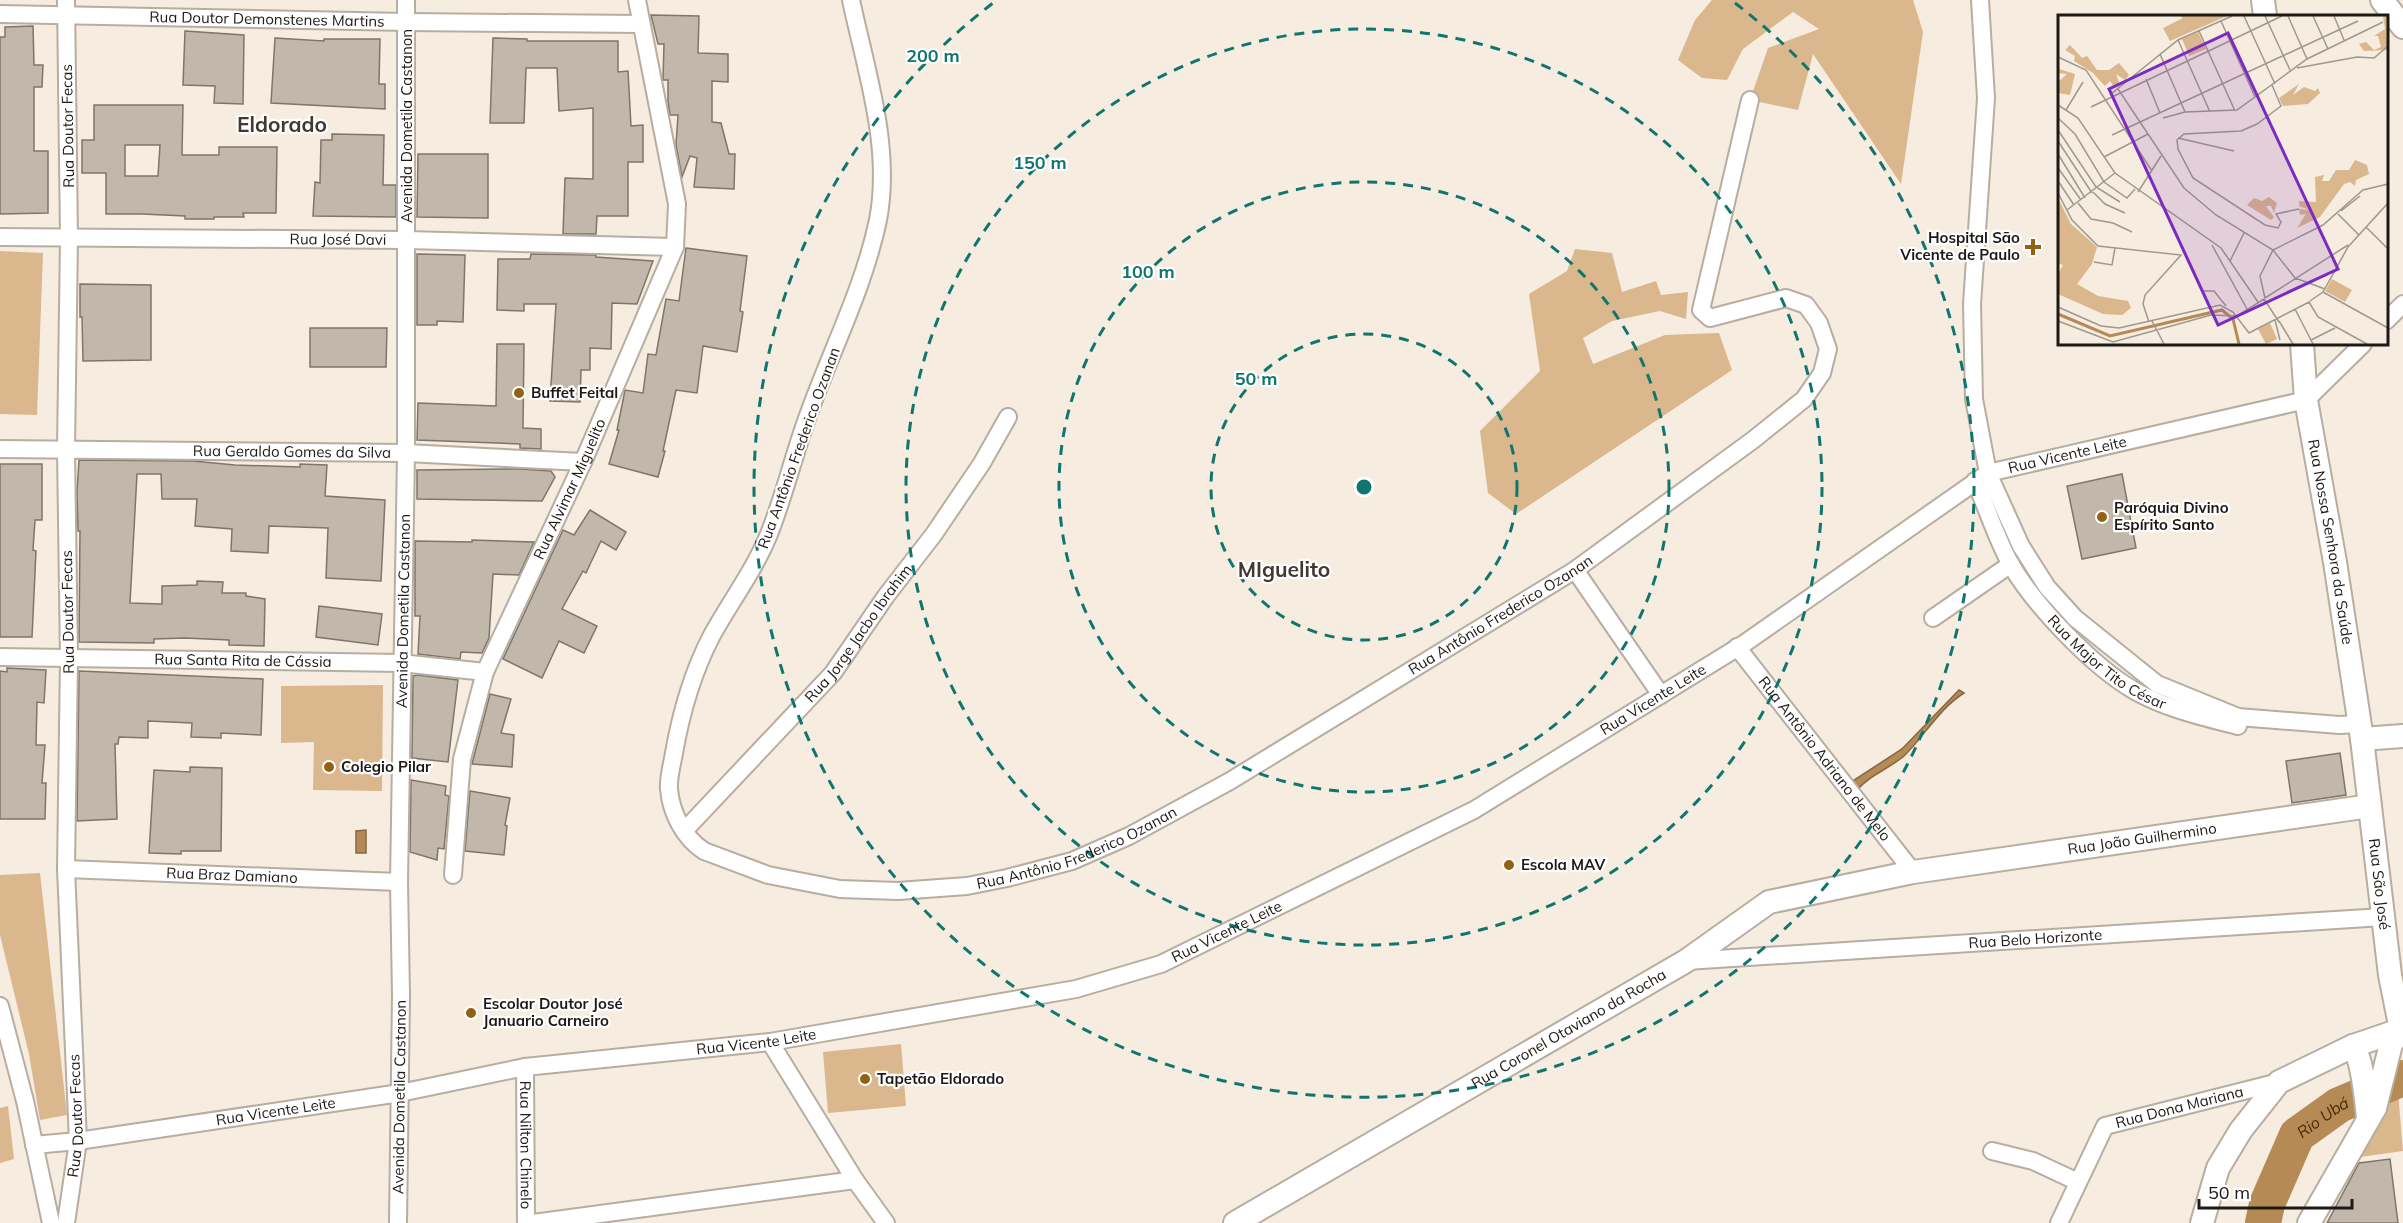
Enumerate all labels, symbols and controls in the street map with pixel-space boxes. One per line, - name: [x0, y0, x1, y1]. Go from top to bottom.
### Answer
- street label: Rua Doutor Demonstenes Martins: [149, 7, 385, 31]
- inset map: [2058, 15, 2388, 345]
- street label: Avenida Dometila Castanon: [397, 29, 416, 223]
- text: 200 m: [906, 44, 960, 67]
- street label: Rua Doutor Fecas: [57, 64, 78, 188]
- district label: Eldorado: [237, 111, 327, 137]
- text: 150 m: [1013, 151, 1067, 174]
- place label: Hospital São Vicente de Paulo: [1899, 228, 2020, 264]
- street label: Rua José Davi: [290, 229, 386, 249]
- marker: Hospital São Vicente de Paulo: [2024, 238, 2042, 256]
- text: 100 m: [1121, 260, 1175, 283]
- street label: Rua Antônio Frederico Ozanan: [753, 345, 844, 551]
- text: 50 m: [1235, 367, 1277, 390]
- place label: Buffet Feital: [531, 383, 618, 402]
- marker: Buffet Feital: [512, 386, 526, 400]
- street label: Rua Alvimar Miguelito: [529, 415, 610, 562]
- street label: Rua Vicente Leite: [2006, 432, 2128, 477]
- street label: Rua Nossa Senhora da Saúde: [2304, 438, 2357, 646]
- street label: Rua Geraldo Gomes da Silva: [193, 441, 391, 462]
- centre of rings: [1354, 477, 1374, 497]
- place label: Paróquia Divino Espírito Santo: [2114, 498, 2229, 534]
- marker: Paróquia Divino Espírito Santo: [2095, 510, 2109, 524]
- street label: Avenida Dometila Castanon: [392, 514, 414, 708]
- street label: Rua Doutor Fecas: [57, 550, 78, 674]
- street label: Rua Antônio Frederico Ozanan: [1405, 550, 1596, 679]
- district label: MIguelito: [1238, 556, 1330, 582]
- street label: Rua Jorge Jacbo Ibrahim: [800, 560, 916, 706]
- street label: Rua Major Tito César: [2044, 611, 2169, 714]
- street label: Rua Santa Rita de Cássia: [154, 649, 332, 671]
- street label: Rua Vicente Leite: [1596, 659, 1709, 739]
- street label: Rua Antônio Adriano de Melo: [1755, 672, 1895, 845]
- place label: Colegio Pilar: [341, 757, 431, 776]
- marker: Colegio Pilar: [322, 760, 336, 774]
- street label: Rua Antônio Frederico Ozanan: [975, 802, 1180, 893]
- street label: Rua João Guilhermino: [2066, 818, 2218, 859]
- street label: Rua São José: [2365, 837, 2395, 931]
- place label: Escola MAV: [1521, 855, 1605, 874]
- marker: Escola MAV: [1502, 858, 1516, 872]
- street label: Rua Braz Damiano: [166, 863, 298, 887]
- street label: Rua Vicente Leite: [1168, 896, 1285, 966]
- street label: Rua Belo Horizonte: [1968, 925, 2103, 952]
- street label: Rua Coronel Otaviano da Rocha: [1468, 965, 1669, 1093]
- place label: Escolar Doutor José Januario Carneiro: [483, 994, 623, 1030]
- street label: Avenida Dometila Castanon: [388, 1000, 410, 1194]
- marker: Escolar Doutor José Januario Carneiro: [464, 1006, 478, 1020]
- street label: Rua Vicente Leite: [695, 1024, 818, 1058]
- street label: Rua Doutor Fecas: [63, 1054, 87, 1179]
- place label: Tapetão Eldorado: [877, 1069, 1004, 1088]
- marker: Tapetão Eldorado: [858, 1072, 872, 1086]
- street label: Rua Nilton Chinelo: [516, 1081, 536, 1209]
- street label: Rua Dona Mariana: [2113, 1081, 2245, 1132]
- water label: Rio Ubá: [2293, 1092, 2352, 1142]
- street label: Rua Vicente Leite: [214, 1093, 337, 1129]
- scale bar: [2199, 1172, 2352, 1210]
- text: 50 m: [2208, 1181, 2250, 1204]

